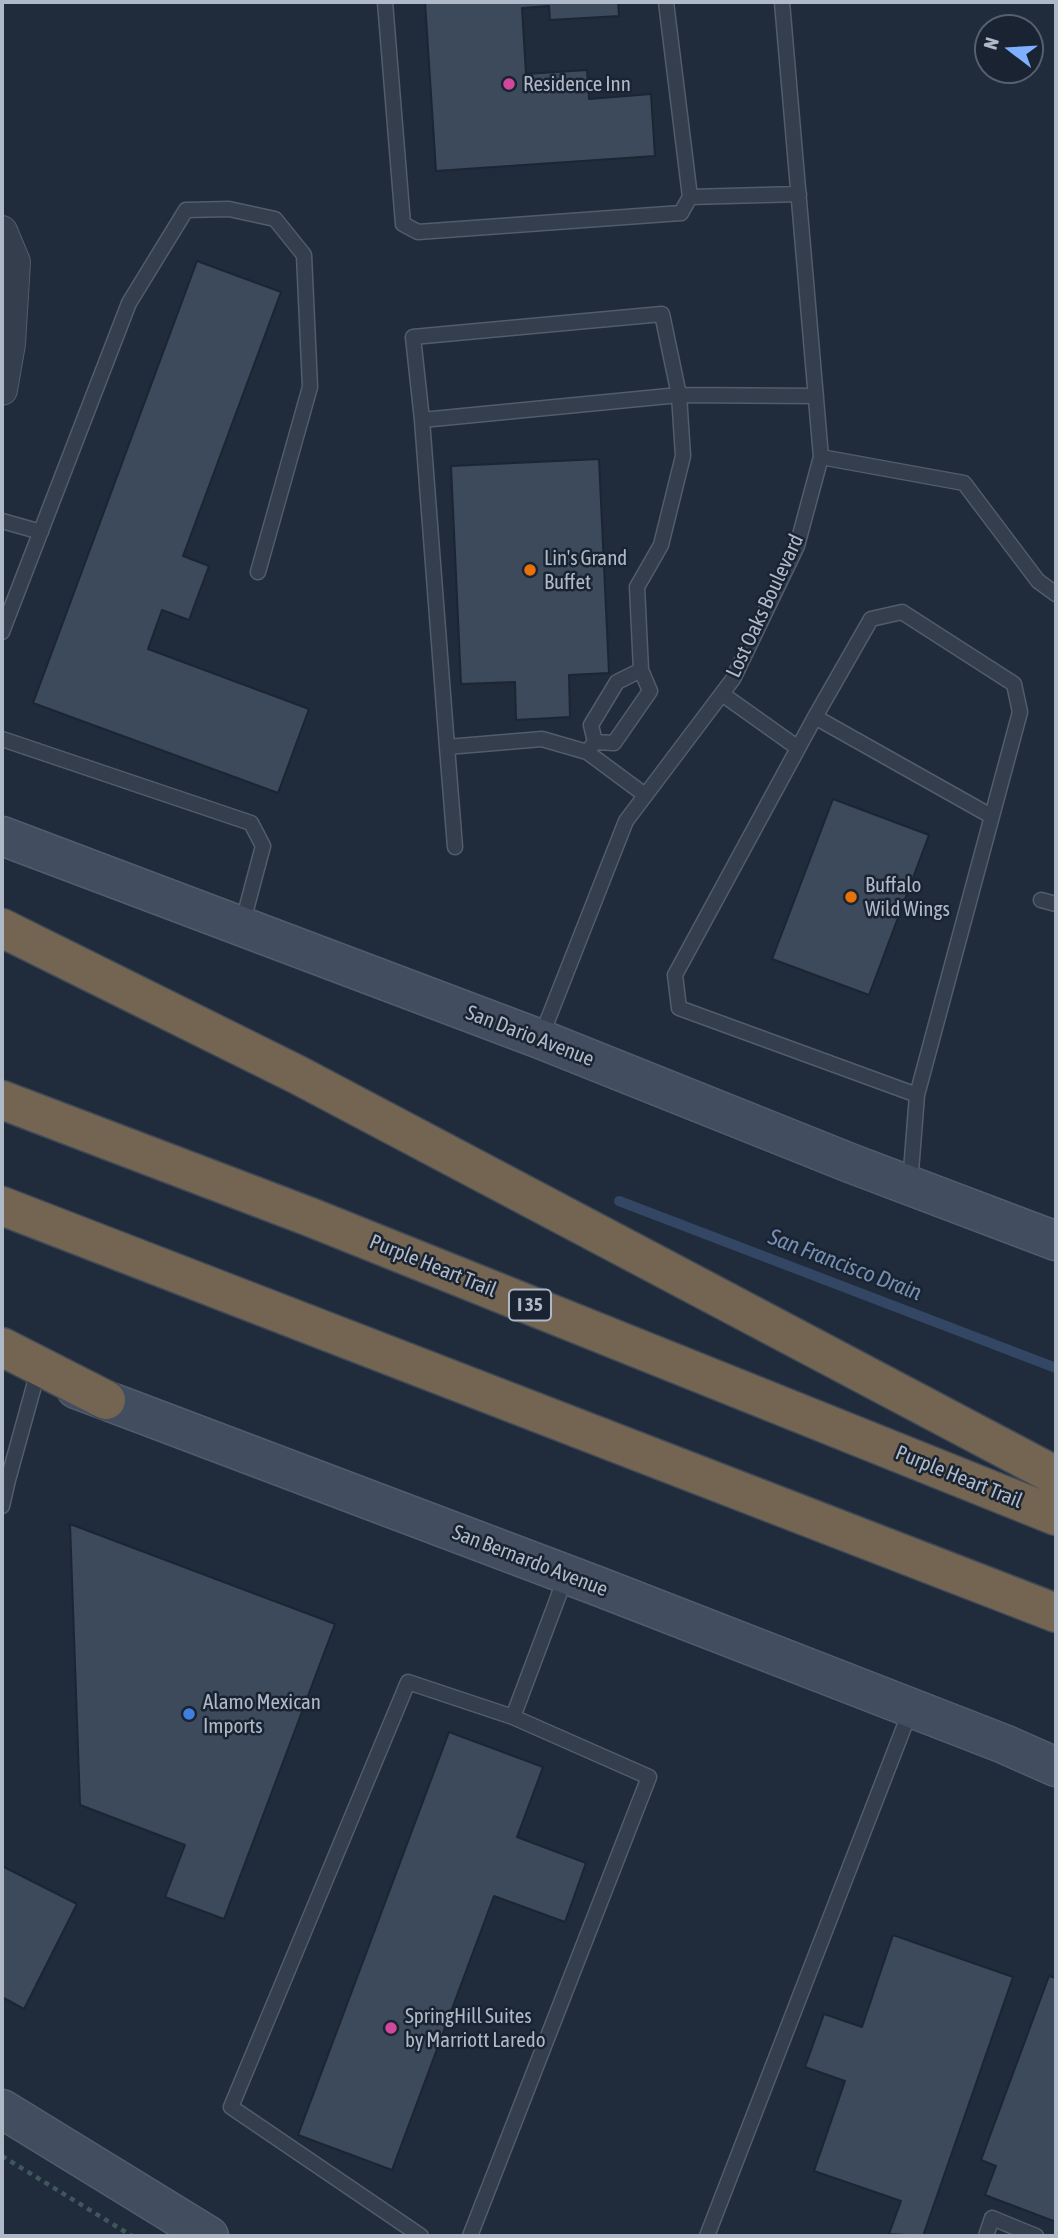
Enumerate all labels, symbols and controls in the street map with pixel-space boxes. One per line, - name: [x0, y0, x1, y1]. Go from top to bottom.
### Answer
- north arrow: [974, 14, 1044, 84]
- text: N: [979, 35, 1003, 52]
- place label: Residence Inn: [523, 71, 631, 97]
- marker: Residence Inn: [501, 76, 517, 92]
- street label: Lost Oaks Boulevard: [721, 530, 809, 682]
- place label: Lin's Grand Buffet: [544, 545, 627, 595]
- marker: Lin's Grand Buffet: [522, 562, 538, 578]
- place label: Buffalo Wild Wings: [865, 872, 950, 922]
- marker: Buffalo Wild Wings: [843, 889, 859, 905]
- street label: San Dario Avenue: [462, 1000, 598, 1072]
- water label: San Francisco Drain: [764, 1223, 926, 1307]
- street label: Purple Heart Trail: [366, 1229, 500, 1303]
- road number: I 35: [509, 1289, 551, 1320]
- street label: Purple Heart Trail: [892, 1440, 1026, 1514]
- street label: San Bernardo Avenue: [449, 1520, 611, 1602]
- place label: Alamo Mexican Imports: [203, 1689, 321, 1739]
- marker: Alamo Mexican Imports: [181, 1706, 197, 1722]
- place label: SpringHill Suites by Marriott Laredo: [405, 2003, 546, 2053]
- marker: SpringHill Suites by Marriott Laredo: [383, 2020, 399, 2036]

